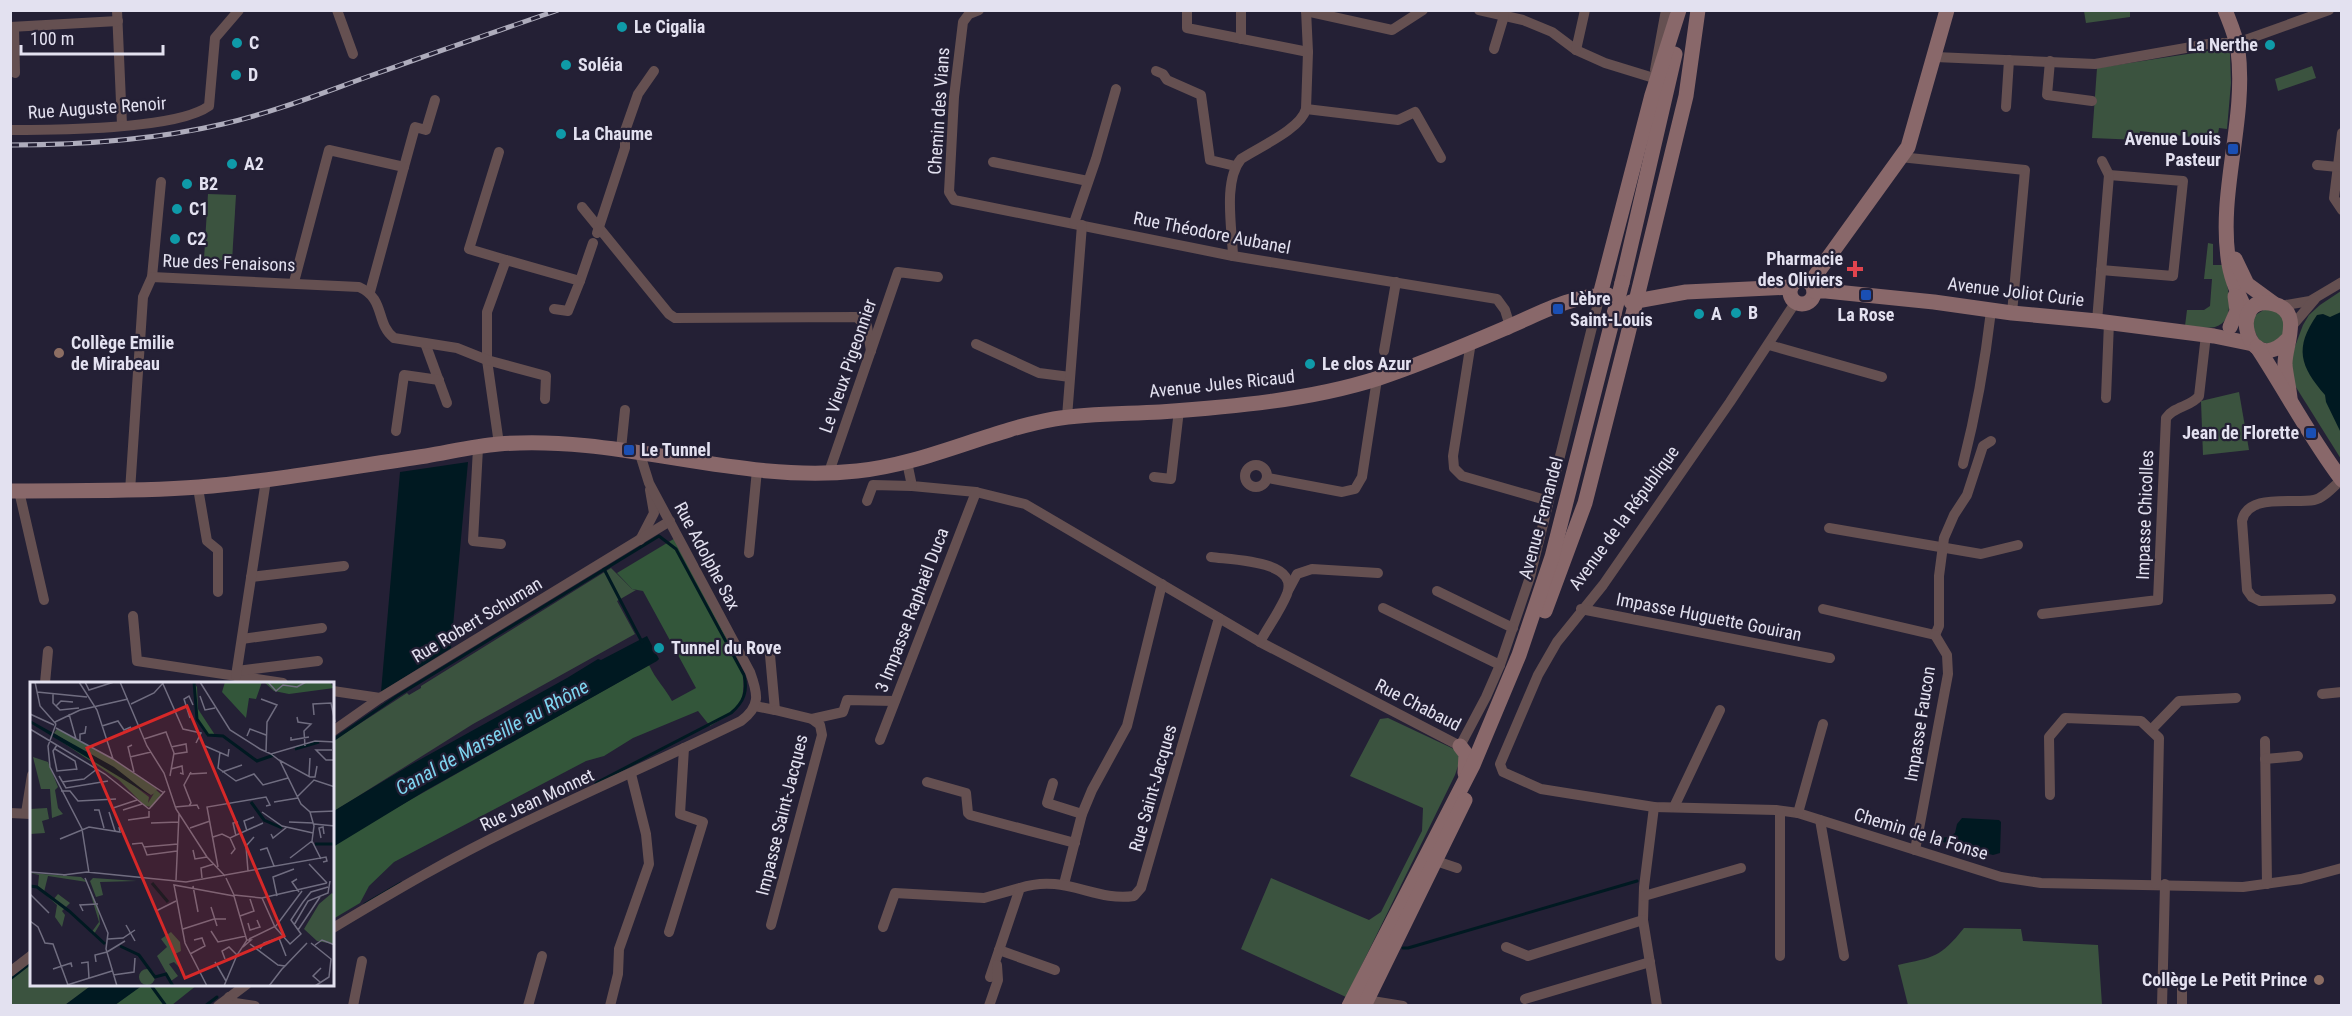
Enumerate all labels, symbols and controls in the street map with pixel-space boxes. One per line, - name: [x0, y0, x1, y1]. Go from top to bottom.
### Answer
- place label: Le Cigalia: [634, 16, 705, 37]
- scale bar: [21, 18, 164, 56]
- marker: Le Cigalia: [615, 20, 629, 34]
- text: 100 m: [30, 28, 74, 49]
- place label: C: [249, 32, 259, 53]
- place label: La Nerthe: [2188, 34, 2258, 55]
- marker: C: [230, 36, 244, 50]
- marker: La Nerthe: [2263, 38, 2277, 52]
- street label: Chemin des Vians: [924, 47, 953, 175]
- place label: Soléia: [578, 54, 623, 75]
- marker: Soléia: [559, 58, 573, 72]
- place label: D: [248, 64, 258, 85]
- marker: D: [229, 68, 243, 82]
- street label: Rue Auguste Renoir: [27, 92, 167, 123]
- place label: La Chaume: [573, 123, 653, 144]
- marker: La Chaume: [554, 127, 568, 141]
- place label: Avenue Louis Pasteur: [2125, 128, 2221, 170]
- marker: Avenue Louis Pasteur: [2226, 142, 2240, 156]
- place label: A2: [244, 153, 264, 174]
- marker: A2: [225, 157, 239, 171]
- place label: B2: [199, 173, 218, 194]
- marker: B2: [180, 177, 194, 191]
- place label: C1: [189, 198, 208, 219]
- marker: C1: [170, 202, 184, 216]
- street label: Rue Théodore Aubanel: [1132, 207, 1292, 258]
- place label: C2: [187, 228, 206, 249]
- marker: C2: [168, 232, 182, 246]
- place label: Pharmacie des Oliviers: [1758, 248, 1843, 290]
- street label: Rue des Fenaisons: [162, 250, 296, 275]
- marker: Pharmacie des Oliviers: [1848, 262, 1862, 276]
- street label: Avenue Joliot Curie: [1947, 273, 2086, 310]
- place label: Lèbre Saint-Louis: [1570, 288, 1653, 330]
- marker: La Rose: [1859, 288, 1873, 302]
- street label: Le Vieux Pigeonnier: [815, 296, 880, 436]
- marker: Lèbre Saint-Louis: [1551, 302, 1565, 316]
- place label: B: [1748, 302, 1758, 323]
- place label: A: [1711, 303, 1722, 324]
- place label: La Rose: [1838, 304, 1895, 325]
- marker: B: [1729, 306, 1743, 320]
- marker: A: [1692, 307, 1706, 321]
- place label: Collège Emilie de Mirabeau: [71, 332, 175, 374]
- marker: Collège Emilie de Mirabeau: [52, 346, 66, 360]
- place label: Le clos Azur: [1322, 353, 1411, 374]
- marker: Le clos Azur: [1303, 357, 1317, 371]
- street label: Avenue Jules Ricaud: [1148, 365, 1296, 402]
- place label: Jean de Florette: [2182, 422, 2299, 443]
- marker: Jean de Florette: [2304, 426, 2318, 440]
- place label: Le Tunnel: [641, 439, 711, 460]
- street label: Avenue de la République: [1564, 441, 1683, 594]
- marker: Le Tunnel: [622, 443, 636, 457]
- street label: Impasse Chicolles: [2132, 450, 2157, 580]
- street label: Avenue Fernandel: [1514, 454, 1567, 581]
- street label: Rue Adolphe Sax: [670, 498, 745, 613]
- street label: 3 Impasse Raphaël Duca: [870, 525, 953, 695]
- street label: Rue Robert Schuman: [408, 572, 546, 667]
- street label: Impasse Huguette Gouiran: [1615, 588, 1804, 645]
- place label: Tunnel du Rove: [671, 637, 782, 658]
- marker: Tunnel du Rove: [652, 641, 666, 655]
- street label: Impasse Faucon: [1900, 665, 1939, 783]
- water label: Canal de Marseille au Rhône: [391, 674, 593, 800]
- street label: Rue Chabaud: [1372, 674, 1465, 735]
- inset map: [30, 682, 334, 986]
- street label: Rue Saint-Jacques: [1124, 722, 1181, 854]
- street label: Impasse Saint-Jacques: [751, 732, 812, 898]
- street label: Rue Jean Monnet: [476, 764, 597, 835]
- street label: Chemin de la Fonse: [1852, 803, 1991, 864]
- place label: Collège Le Petit Prince: [2142, 969, 2307, 990]
- marker: Collège Le Petit Prince: [2312, 973, 2326, 987]

